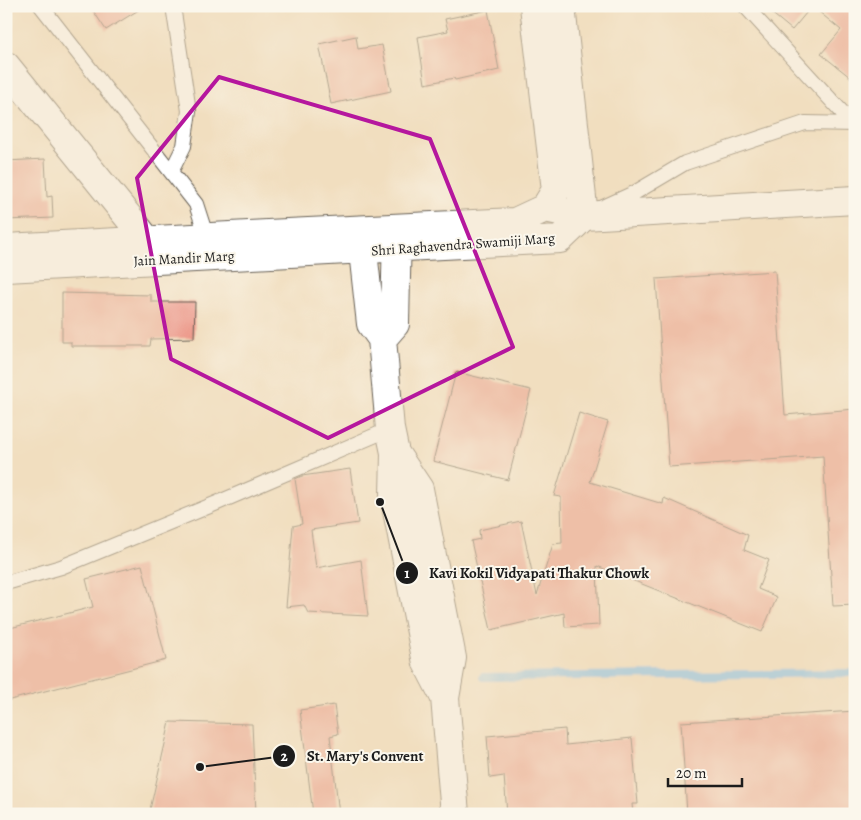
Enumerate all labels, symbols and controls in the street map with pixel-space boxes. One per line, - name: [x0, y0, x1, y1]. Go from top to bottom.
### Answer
- street label: Shri Raghavendra Swamiji Marg: [371, 229, 556, 260]
- street label: Jain Mandir Marg: [133, 246, 235, 271]
- callout: Kavi Kokil Vidyapati Thakur Chowk: [394, 558, 659, 588]
- text: 1: [404, 563, 410, 583]
- text: Kavi Kokil Vidyapati Thakur Chowk: [429, 563, 649, 583]
- callout: St. Mary's Convent: [272, 741, 434, 771]
- text: 2: [280, 746, 288, 766]
- text: St. Mary's Convent: [307, 746, 423, 766]
- scale bar: [668, 755, 742, 787]
- text: 20 m: [676, 763, 707, 783]

